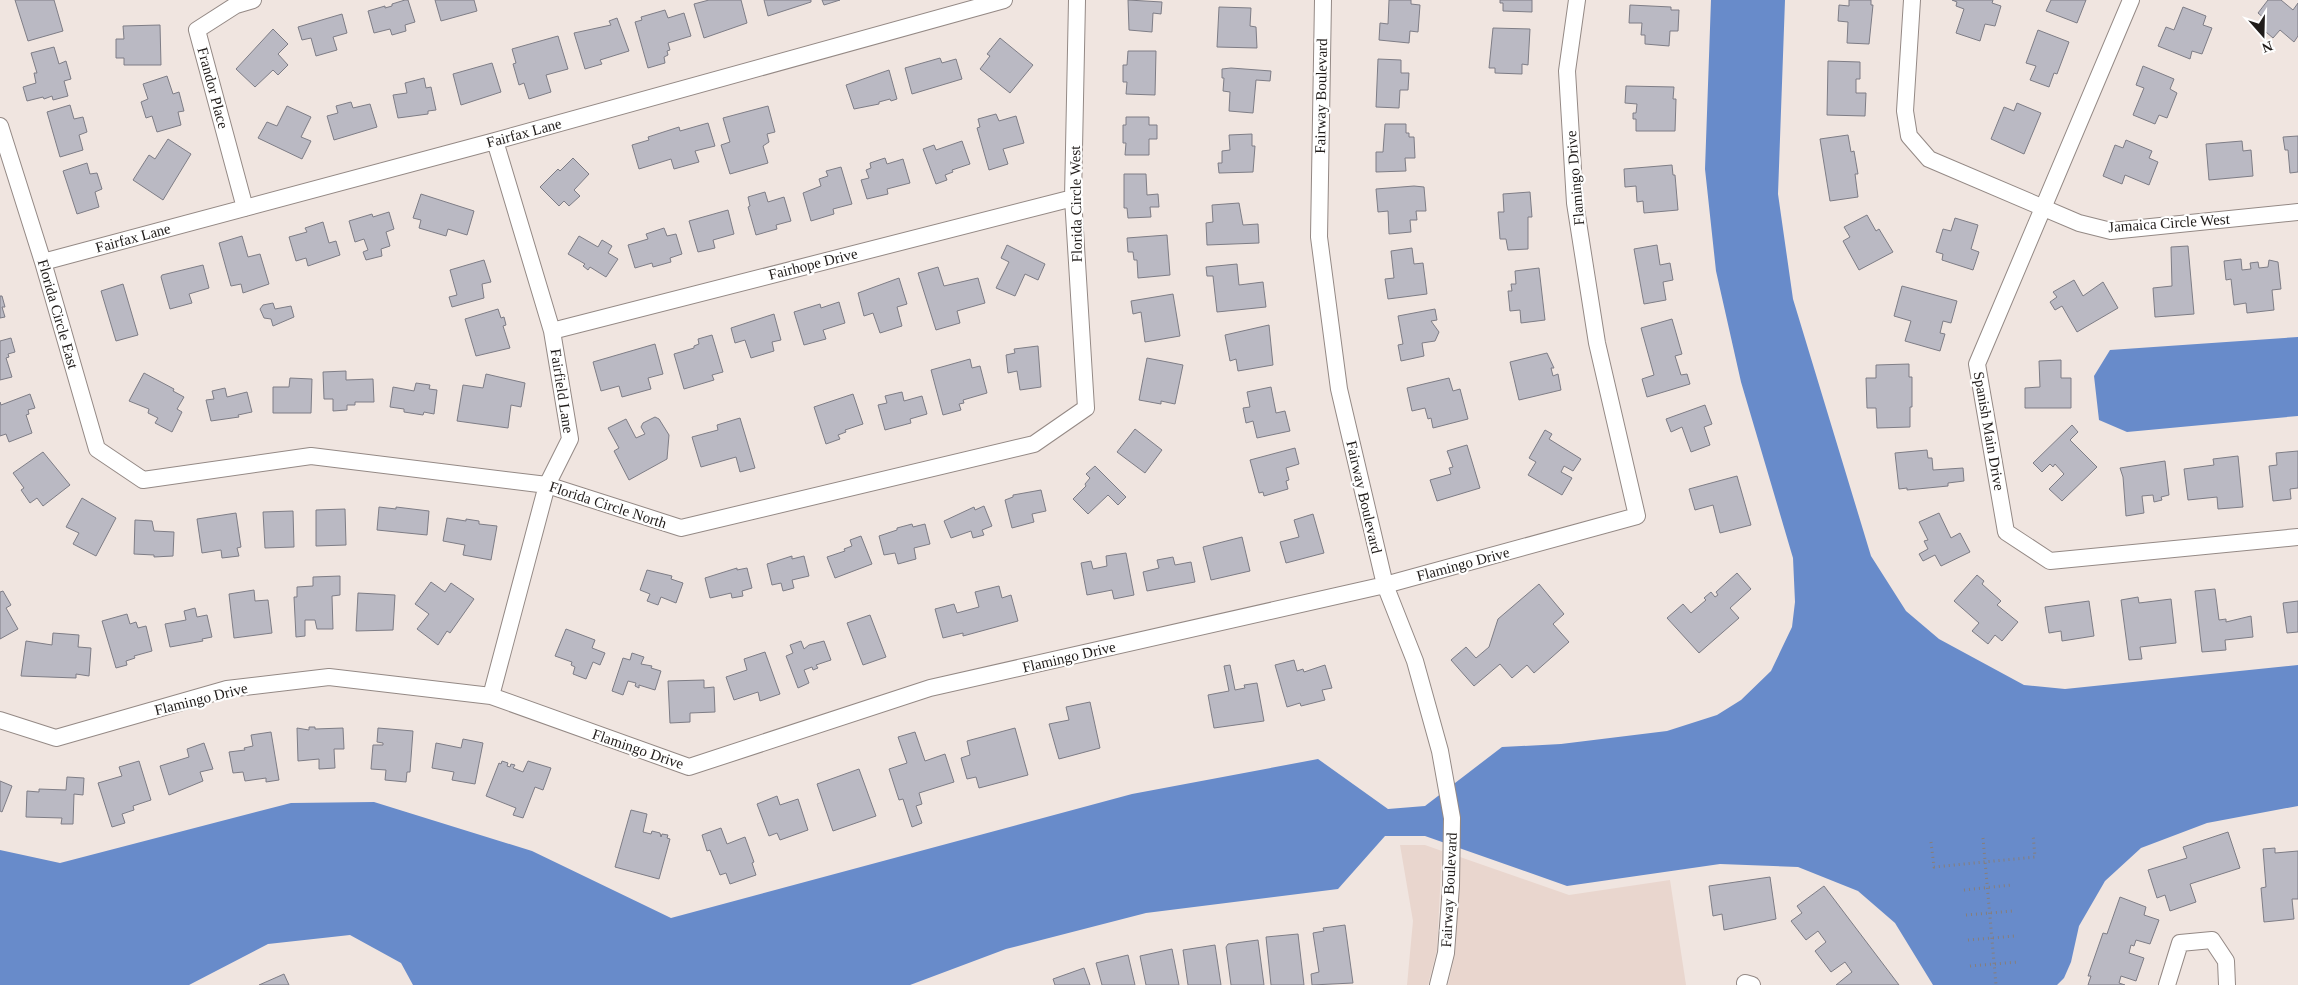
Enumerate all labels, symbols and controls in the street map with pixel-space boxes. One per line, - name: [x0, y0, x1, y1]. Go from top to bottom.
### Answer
- north arrow: [2238, 10, 2288, 60]
- street label: Fairway Boulevard: [1312, 38, 1330, 154]
- text: N: [2260, 38, 2275, 56]
- street label: Frandor Place: [194, 45, 232, 131]
- street label: Fairfax Lane: [485, 115, 564, 151]
- street label: Flamingo Drive: [1563, 129, 1587, 226]
- street label: Florida Circle West: [1067, 145, 1085, 263]
- street label: Jamaica Circle West: [2108, 211, 2231, 235]
- street label: Fairfax Lane: [94, 220, 173, 256]
- street label: Fairhope Drive: [767, 245, 860, 283]
- street label: Florida Circle East: [35, 257, 82, 371]
- street label: Fairfield Lane: [547, 348, 577, 435]
- street label: Spanish Main Drive: [1971, 370, 2007, 492]
- street label: Fairway Boulevard: [1343, 439, 1385, 555]
- street label: Florida Circle North: [547, 478, 669, 532]
- street label: Flamingo Drive: [1415, 544, 1511, 584]
- street label: Flamingo Drive: [1021, 638, 1118, 676]
- street label: Flamingo Drive: [153, 680, 250, 718]
- street label: Flamingo Drive: [590, 726, 686, 772]
- street label: Fairway Boulevard: [1438, 831, 1460, 948]

